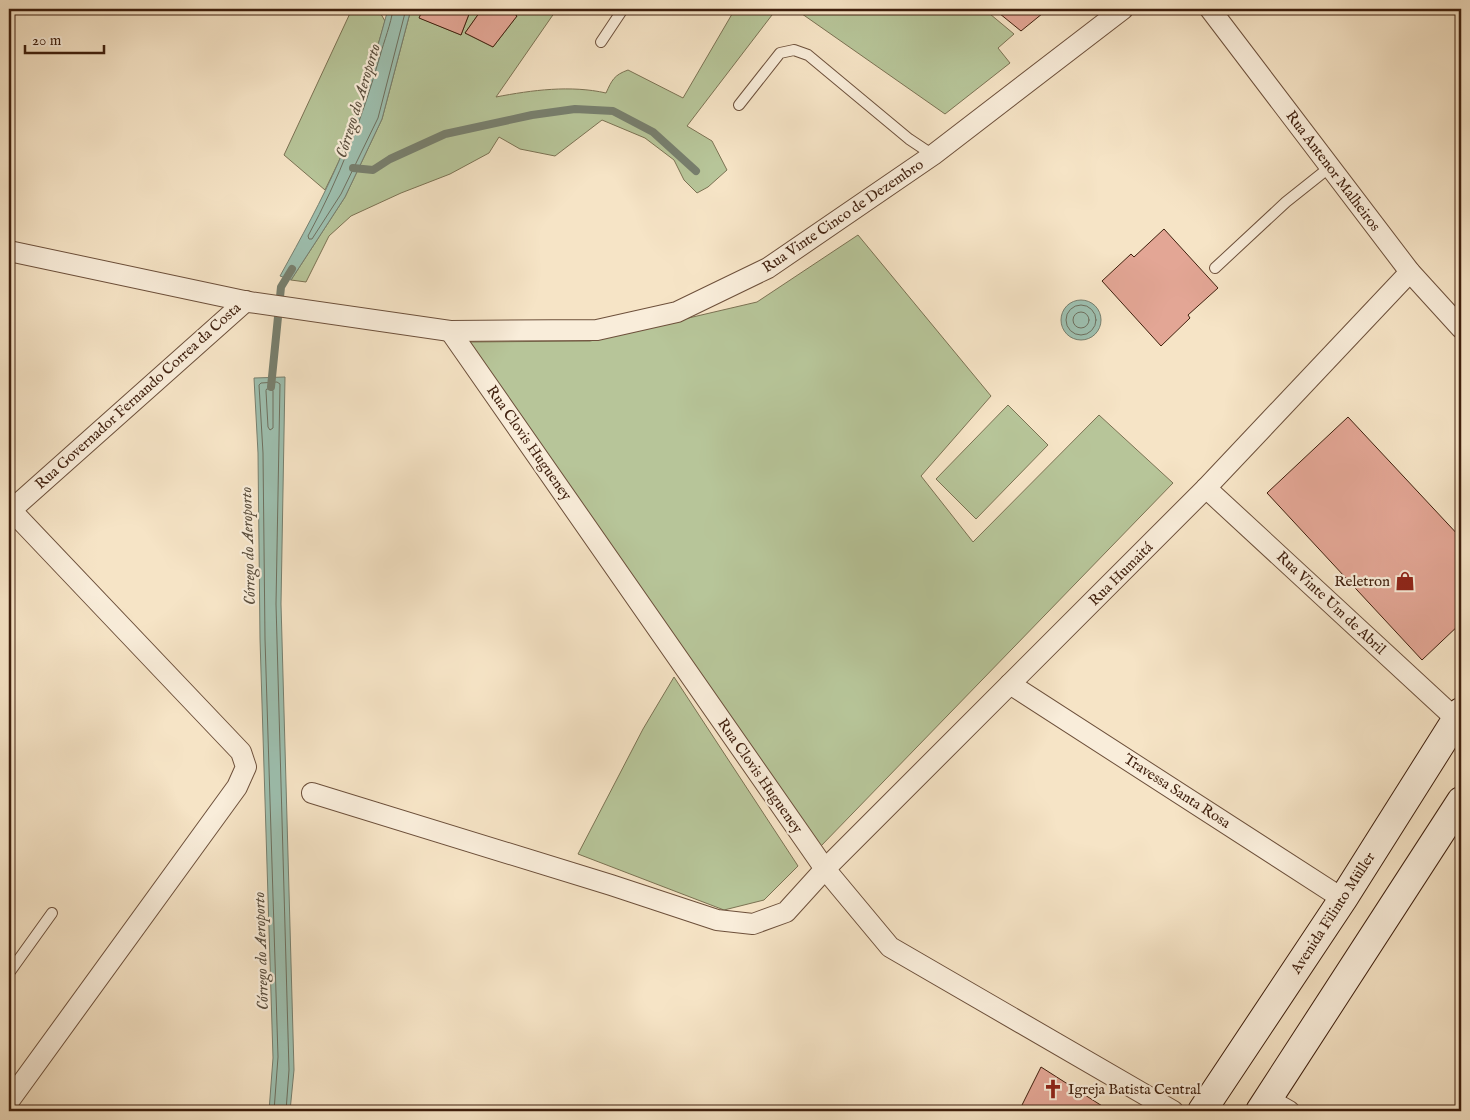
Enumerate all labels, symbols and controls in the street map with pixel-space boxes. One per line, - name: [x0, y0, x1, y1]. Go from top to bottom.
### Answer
- scale bar: [25, 22, 104, 54]
- text: 20 m: [32, 31, 62, 50]
- water label: Córrego do Aeroporto: [332, 41, 386, 160]
- street label: Rua Antenor Malheiros: [1281, 107, 1385, 235]
- street label: Rua Vinte Cinco de Dezembro: [759, 155, 927, 277]
- street label: Rua Governador Fernando Correa da Costa: [31, 298, 245, 494]
- street label: Rua Clovis Hugueney: [482, 382, 576, 505]
- water label: Córrego do Aeroporto: [237, 486, 261, 605]
- street label: Rua Humaitá: [1085, 538, 1157, 610]
- street label: Rua Vinte Um de Abril: [1272, 547, 1390, 659]
- shop icon: Reletron: [1394, 570, 1416, 592]
- place label: Reletron: [1334, 572, 1390, 591]
- street label: Rua Clovis Hugueney: [713, 715, 807, 838]
- street label: Travessa Santa Rosa: [1120, 749, 1234, 833]
- street label: Avenida Filinto Müller: [1286, 848, 1380, 978]
- water label: Córrego do Aeroporto: [250, 891, 274, 1010]
- church icon: Igreja Batista Central: [1042, 1078, 1064, 1100]
- place label: Igreja Batista Central: [1068, 1080, 1202, 1099]

